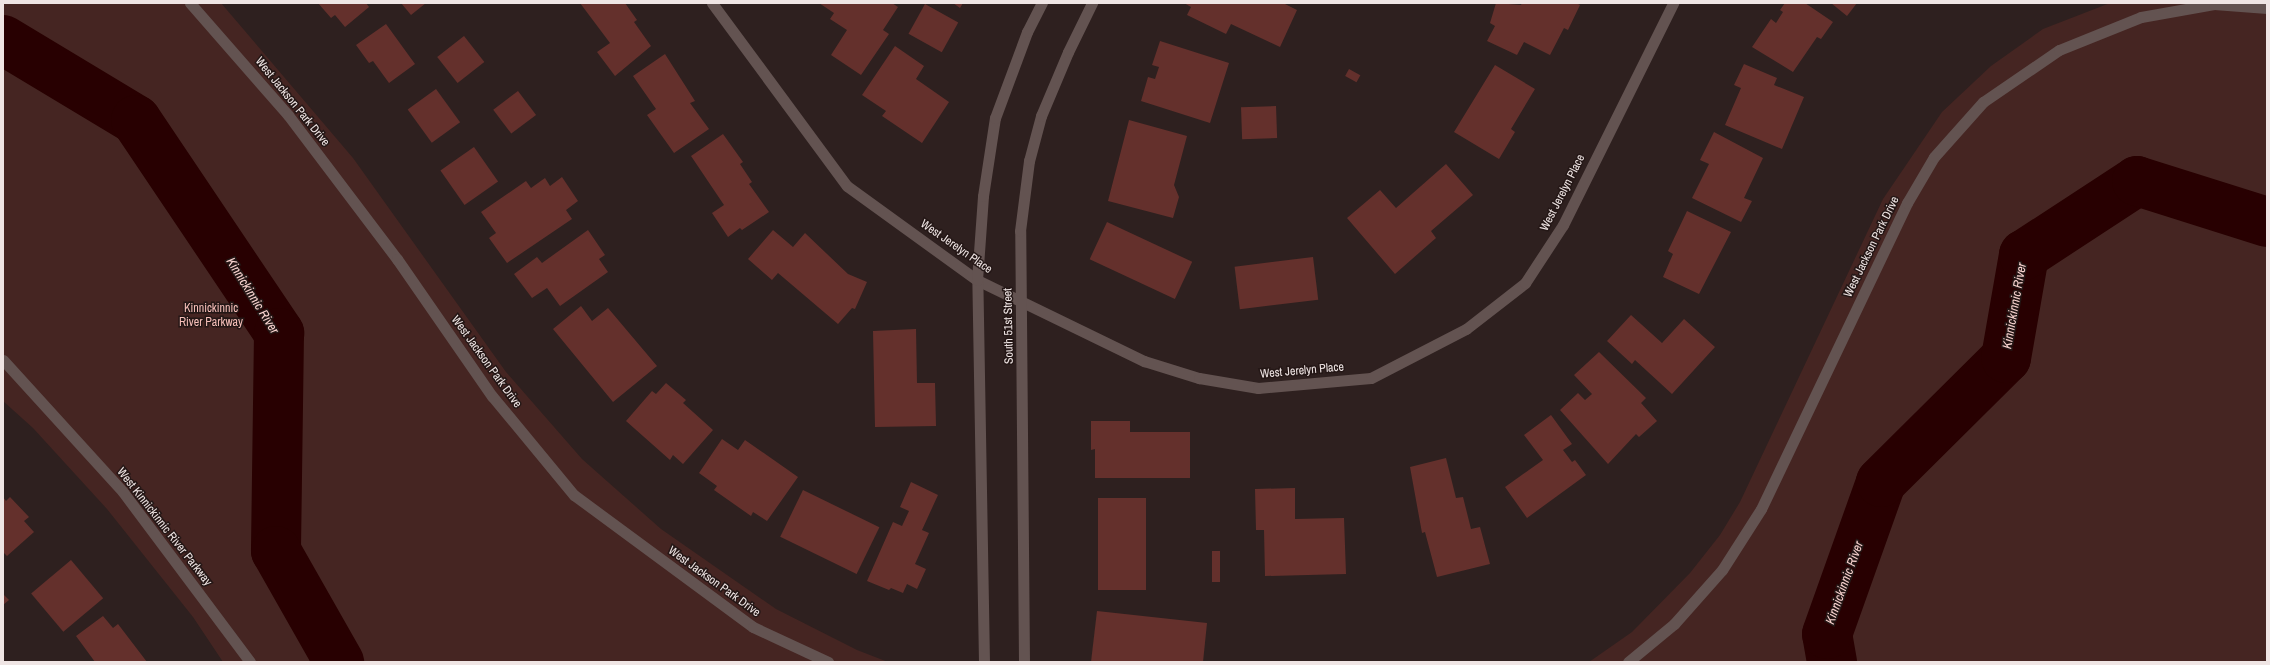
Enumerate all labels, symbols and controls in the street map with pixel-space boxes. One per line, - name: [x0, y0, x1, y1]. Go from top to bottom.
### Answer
- street label: West Jackson Park Drive: [252, 55, 332, 149]
- street label: West Jerelyn Place: [1538, 152, 1588, 234]
- street label: West Jackson Park Drive: [1841, 194, 1903, 300]
- street label: West Jerelyn Place: [917, 217, 995, 277]
- water label: Kinnickinnic River: [222, 255, 282, 337]
- water label: Kinnickinnic River: [2000, 262, 2030, 350]
- street label: South 51st Street: [1001, 288, 1017, 364]
- park label: Kinnickinnic River Parkway: [179, 302, 243, 330]
- street label: West Jackson Park Drive: [448, 313, 524, 411]
- street label: West Jerelyn Place: [1260, 360, 1344, 382]
- street label: West Kinnickinnic River Parkway: [113, 465, 215, 589]
- water label: Kinnickinnic River: [1823, 539, 1867, 627]
- street label: West Jackson Park Drive: [665, 544, 763, 620]

